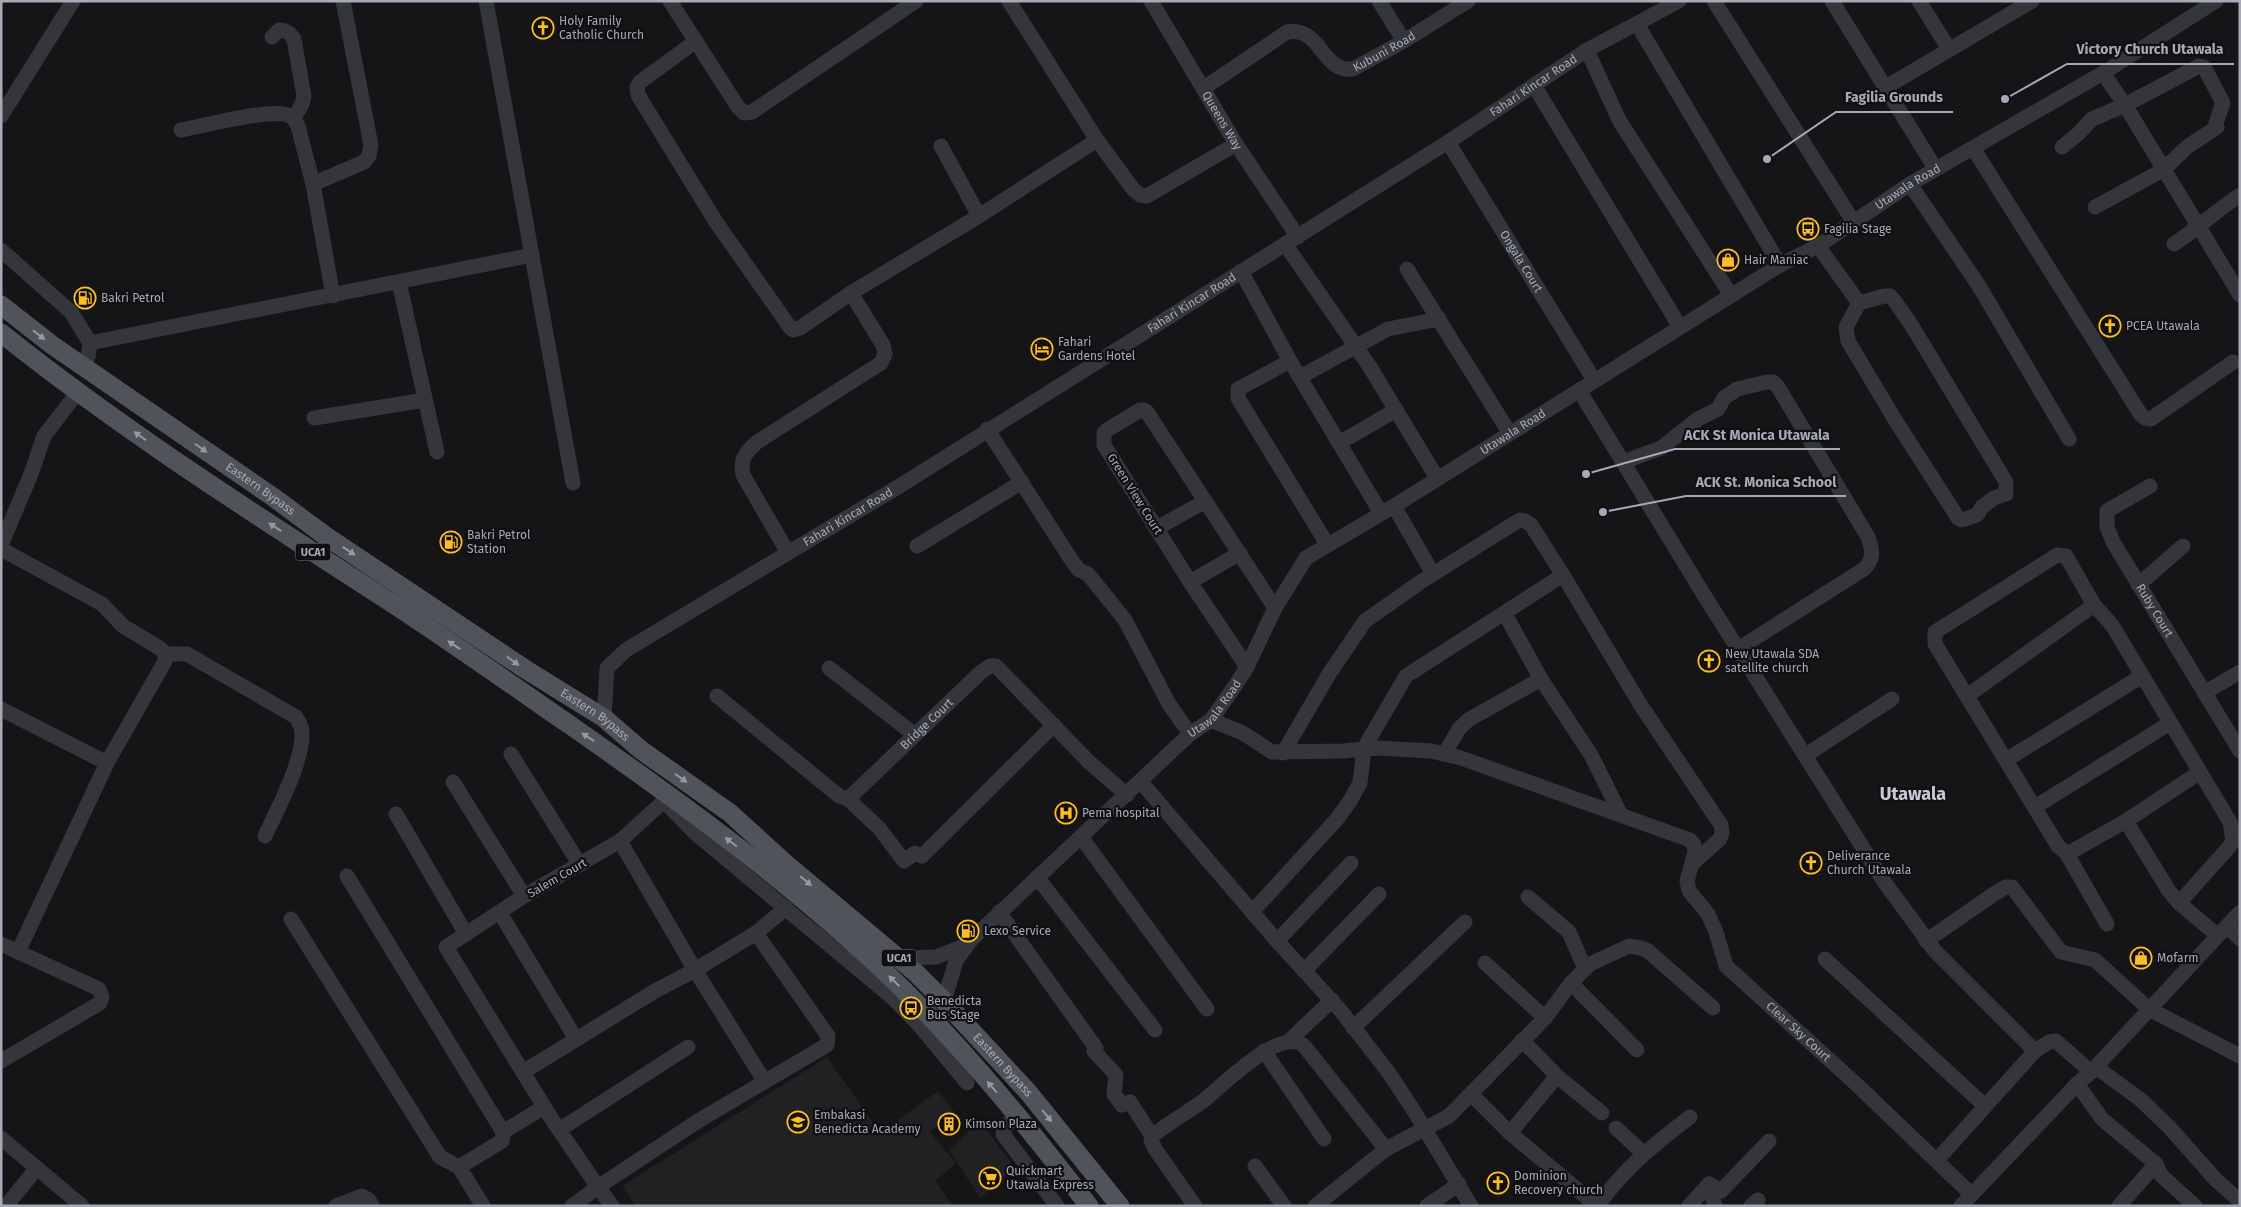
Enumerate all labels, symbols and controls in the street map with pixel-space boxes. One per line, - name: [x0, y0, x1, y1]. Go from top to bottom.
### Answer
- place label: Holy Family Catholic Church: [559, 14, 644, 42]
- church icon: Holy Family Catholic Church: [531, 16, 555, 40]
- street label: Kubuni Road: [1350, 29, 1418, 75]
- callout: Victory Church Utawala: [2067, 35, 2234, 64]
- text: Victory Church Utawala: [2076, 41, 2224, 58]
- street label: Fahari Kincar Road: [1487, 52, 1580, 119]
- callout: Fagilia Grounds: [1836, 83, 1953, 112]
- street label: Queens Way: [1199, 89, 1245, 153]
- text: Fagilia Grounds: [1845, 89, 1943, 106]
- street label: Utawala Road: [1872, 161, 1943, 212]
- bus stop icon: Fagilia Stage: [1796, 217, 1820, 241]
- place label: Fagilia Stage: [1824, 222, 1892, 236]
- street label: Ongala Court: [1497, 228, 1546, 296]
- shop icon: Hair Maniac: [1716, 248, 1740, 272]
- place label: Hair Maniac: [1744, 253, 1809, 267]
- street label: Fahari Kincar Road: [1145, 270, 1238, 336]
- fuel station icon: Bakri Petrol: [73, 286, 97, 310]
- place label: Bakri Petrol: [101, 291, 165, 305]
- church icon: PCEA Utawala: [2098, 314, 2122, 338]
- place label: PCEA Utawala: [2126, 319, 2200, 333]
- one-way arrow: [32, 330, 46, 340]
- place label: Fahari Gardens Hotel: [1058, 335, 1136, 363]
- hotel icon: Fahari Gardens Hotel: [1030, 337, 1054, 361]
- street label: Utawala Road: [1478, 406, 1548, 457]
- callout: ACK St Monica Utawala: [1675, 420, 1840, 449]
- text: ACK St Monica Utawala: [1683, 427, 1830, 444]
- one-way arrow: [133, 431, 147, 441]
- one-way arrow: [194, 443, 208, 453]
- street label: Green View Court: [1104, 451, 1166, 538]
- street label: Eastern Bypass: [223, 460, 298, 518]
- callout: ACK St. Monica School: [1686, 467, 1846, 496]
- text: ACK St. Monica School: [1695, 474, 1837, 491]
- street label: Fahari Kincar Road: [801, 485, 895, 549]
- one-way arrow: [268, 522, 281, 532]
- place label: Bakri Petrol Station: [467, 528, 531, 556]
- fuel station icon: Bakri Petrol Station: [439, 530, 463, 554]
- road number: UCA1: [296, 544, 330, 560]
- one-way arrow: [342, 546, 355, 556]
- street label: Ruby Court: [2133, 581, 2176, 640]
- one-way arrow: [448, 640, 461, 650]
- place label: New Utawala SDA satellite church: [1725, 647, 1819, 675]
- church icon: New Utawala SDA satellite church: [1697, 649, 1721, 673]
- one-way arrow: [506, 656, 520, 666]
- street label: Utawala Road: [1185, 677, 1244, 741]
- street label: Eastern Bypass: [558, 686, 633, 744]
- street label: Bridge Court: [897, 695, 956, 752]
- one-way arrow: [581, 732, 595, 742]
- one-way arrow: [674, 773, 688, 783]
- district label: Utawala: [1880, 783, 1946, 805]
- hospital icon: Pema hospital: [1054, 801, 1078, 825]
- place label: Pema hospital: [1082, 806, 1160, 820]
- one-way arrow: [724, 837, 738, 847]
- place label: Deliverance Church Utawala: [1827, 849, 1911, 877]
- church icon: Deliverance Church Utawala: [1799, 851, 1823, 875]
- street label: Salem Court: [525, 855, 590, 901]
- one-way arrow: [800, 875, 812, 887]
- fuel station icon: Lexo Service: [956, 919, 980, 943]
- place label: Lexo Service: [984, 924, 1051, 938]
- shop icon: Mofarm: [2129, 946, 2153, 970]
- road number: UCA1: [882, 950, 916, 966]
- place label: Mofarm: [2157, 951, 2199, 965]
- one-way arrow: [889, 975, 901, 987]
- place label: Benedicta Bus Stage: [927, 994, 981, 1022]
- bus stop icon: Benedicta Bus Stage: [899, 996, 923, 1020]
- street label: Clear Sky Court: [1763, 999, 1834, 1065]
- street label: Eastern Bypass: [970, 1030, 1036, 1100]
- one-way arrow: [986, 1081, 998, 1093]
- place label: Embakasi Benedicta Academy: [814, 1108, 921, 1136]
- one-way arrow: [1041, 1109, 1052, 1122]
- school or university icon: Embakasi Benedicta Academy: [786, 1110, 810, 1134]
- building icon: Kimson Plaza: [937, 1112, 961, 1136]
- place label: Kimson Plaza: [965, 1117, 1037, 1131]
- place label: Quickmart Utawala Express: [1006, 1164, 1094, 1192]
- supermarket icon: Quickmart Utawala Express: [978, 1166, 1002, 1190]
- place label: Dominion Recovery church: [1514, 1169, 1603, 1197]
- church icon: Dominion Recovery church: [1486, 1171, 1510, 1195]

